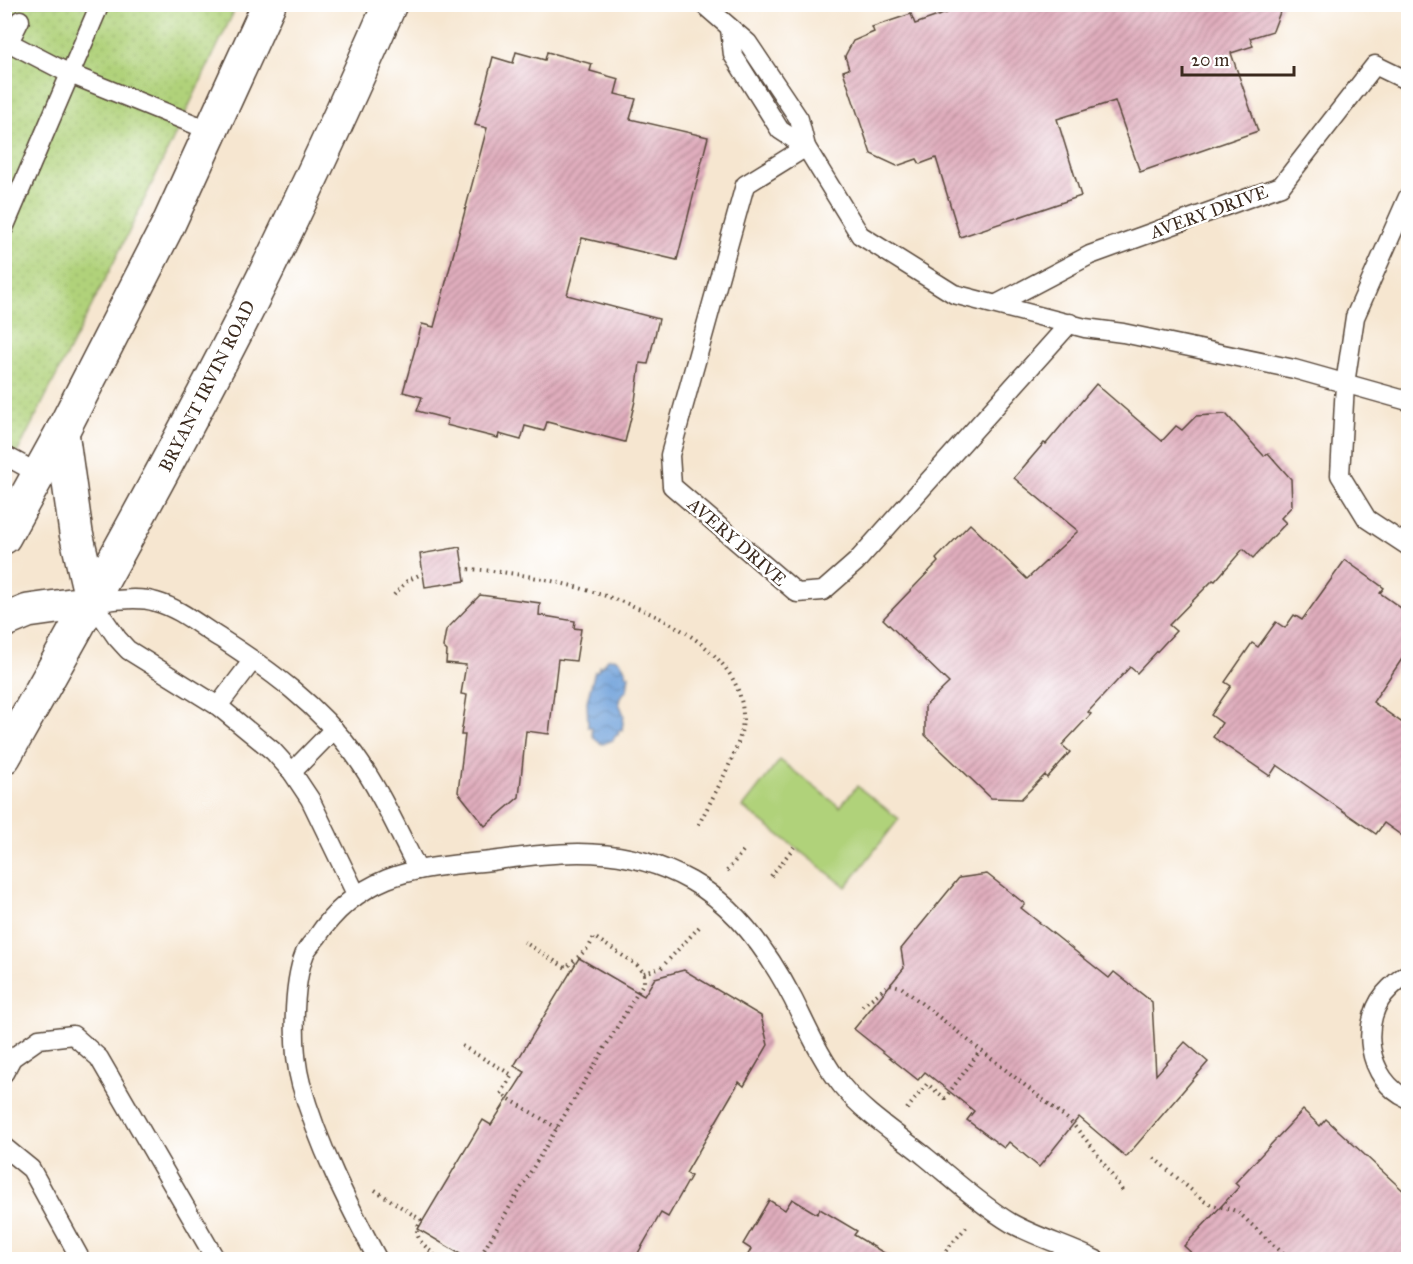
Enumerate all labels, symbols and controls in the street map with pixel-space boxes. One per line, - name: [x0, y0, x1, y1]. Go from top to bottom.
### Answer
- scale bar: [1182, 39, 1294, 77]
- text: 20 m: [1191, 49, 1229, 71]
- street label: AVERY DRIVE: [1146, 180, 1271, 244]
- street label: BRYANT IRVIN ROAD: [154, 297, 260, 475]
- street label: AVERY DRIVE: [682, 493, 791, 591]

